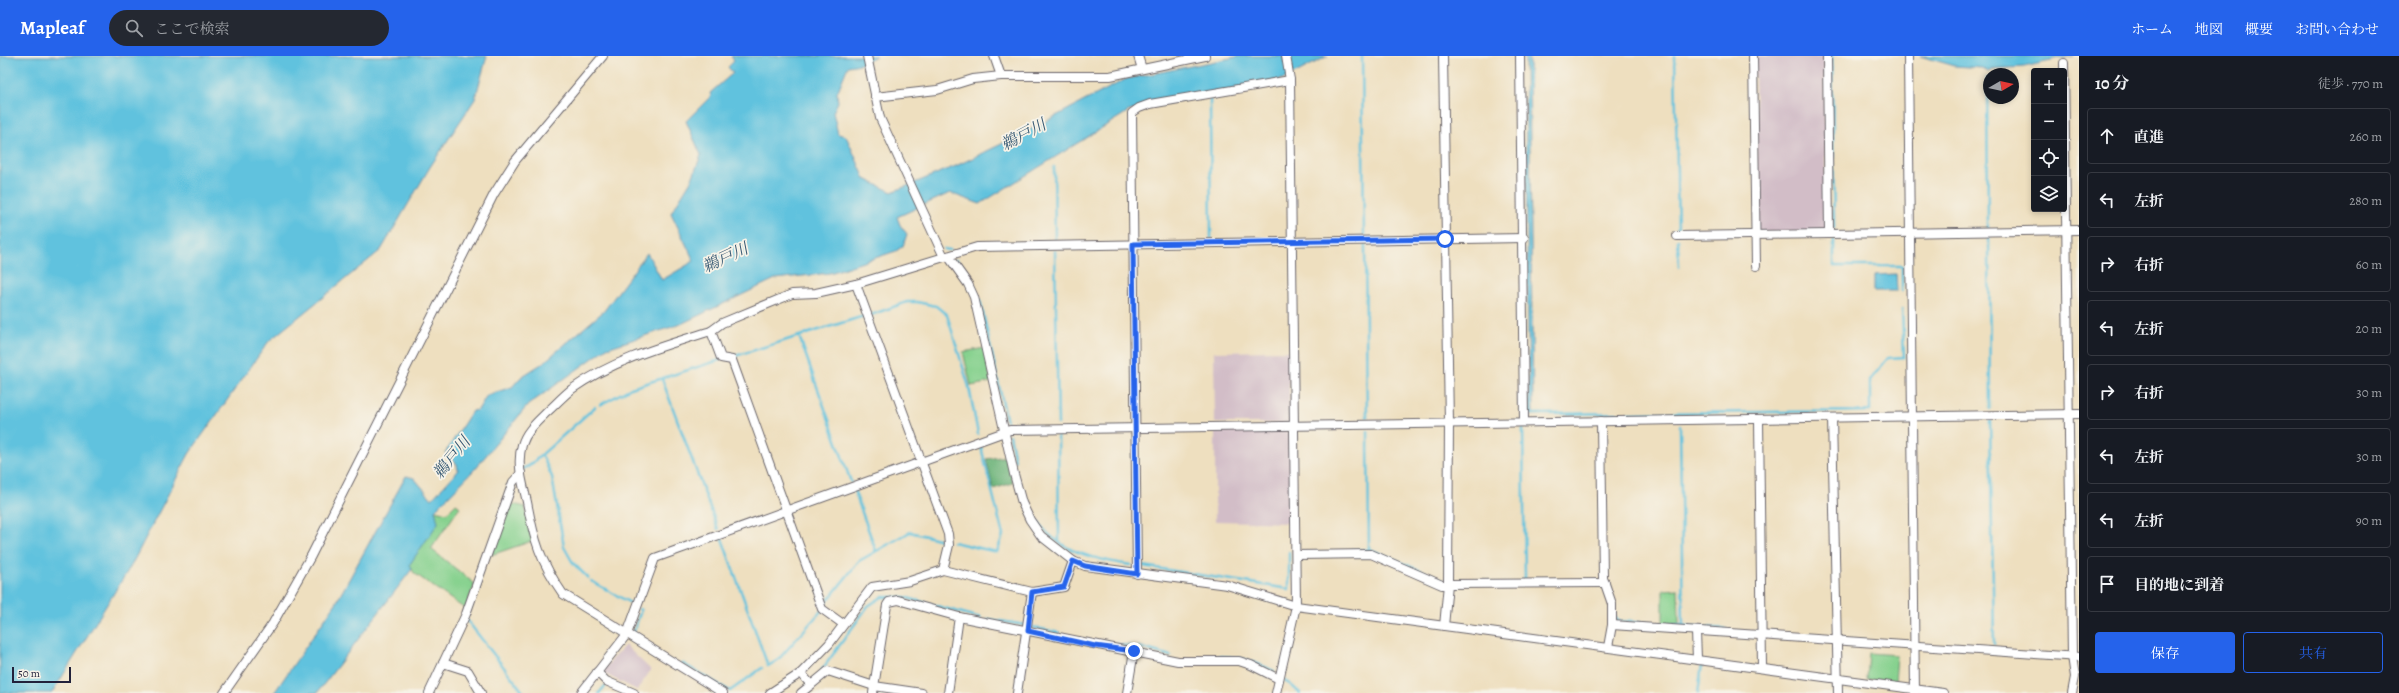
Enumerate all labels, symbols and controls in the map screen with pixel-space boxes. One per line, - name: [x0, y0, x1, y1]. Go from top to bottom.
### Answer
- search box: [109, 10, 389, 46]
- text: Mapleaf: [20, 15, 85, 41]
- icon: search: [123, 17, 145, 39]
- text: ここで検索: [155, 19, 230, 39]
- text: ホーム: [2131, 20, 2173, 39]
- text: 地図: [2195, 20, 2223, 39]
- text: 概要: [2245, 20, 2273, 39]
- text: お問い合わせ: [2295, 20, 2379, 39]
- north arrow: [1983, 68, 2019, 104]
- map controls: [2031, 68, 2067, 212]
- button: +: [2031, 68, 2067, 104]
- text: 10 分: [2095, 72, 2130, 95]
- text: 徒歩 · 770 m: [2318, 75, 2383, 92]
- button: −: [2031, 104, 2067, 140]
- water label: 鵜戸川: [997, 113, 1052, 156]
- icon: ahead: [2096, 125, 2118, 147]
- text: 直進: [2134, 127, 2164, 147]
- text: 260 m: [2349, 128, 2382, 145]
- button: locate: [2031, 140, 2067, 176]
- button: layers: [2031, 176, 2067, 212]
- icon: left: [2096, 189, 2118, 211]
- text: 左折: [2134, 191, 2164, 211]
- text: 280 m: [2349, 192, 2382, 209]
- route start: [1436, 230, 1454, 248]
- water label: 鵜戸川: [699, 237, 754, 278]
- icon: right: [2096, 253, 2118, 275]
- text: 右折: [2134, 255, 2164, 275]
- text: 60 m: [2356, 256, 2382, 273]
- icon: left: [2096, 317, 2118, 339]
- text: 左折: [2134, 319, 2164, 339]
- text: 20 m: [2356, 320, 2382, 337]
- icon: right: [2096, 381, 2118, 403]
- text: 右折: [2134, 383, 2164, 403]
- text: 30 m: [2356, 384, 2382, 401]
- water label: 鵜戸川: [428, 431, 477, 483]
- icon: left: [2096, 445, 2118, 467]
- text: 左折: [2134, 447, 2164, 467]
- text: 30 m: [2356, 448, 2382, 465]
- icon: left: [2096, 509, 2118, 531]
- text: 左折: [2134, 511, 2164, 531]
- text: 90 m: [2356, 512, 2382, 529]
- icon: arrive: [2096, 573, 2118, 595]
- text: 目的地に到着: [2134, 575, 2224, 595]
- button: 保存: [2095, 632, 2235, 673]
- button: 共有: [2243, 632, 2383, 673]
- route end: [1125, 642, 1143, 660]
- scale bar: [12, 665, 71, 684]
- text: 50 m: [18, 666, 40, 681]

